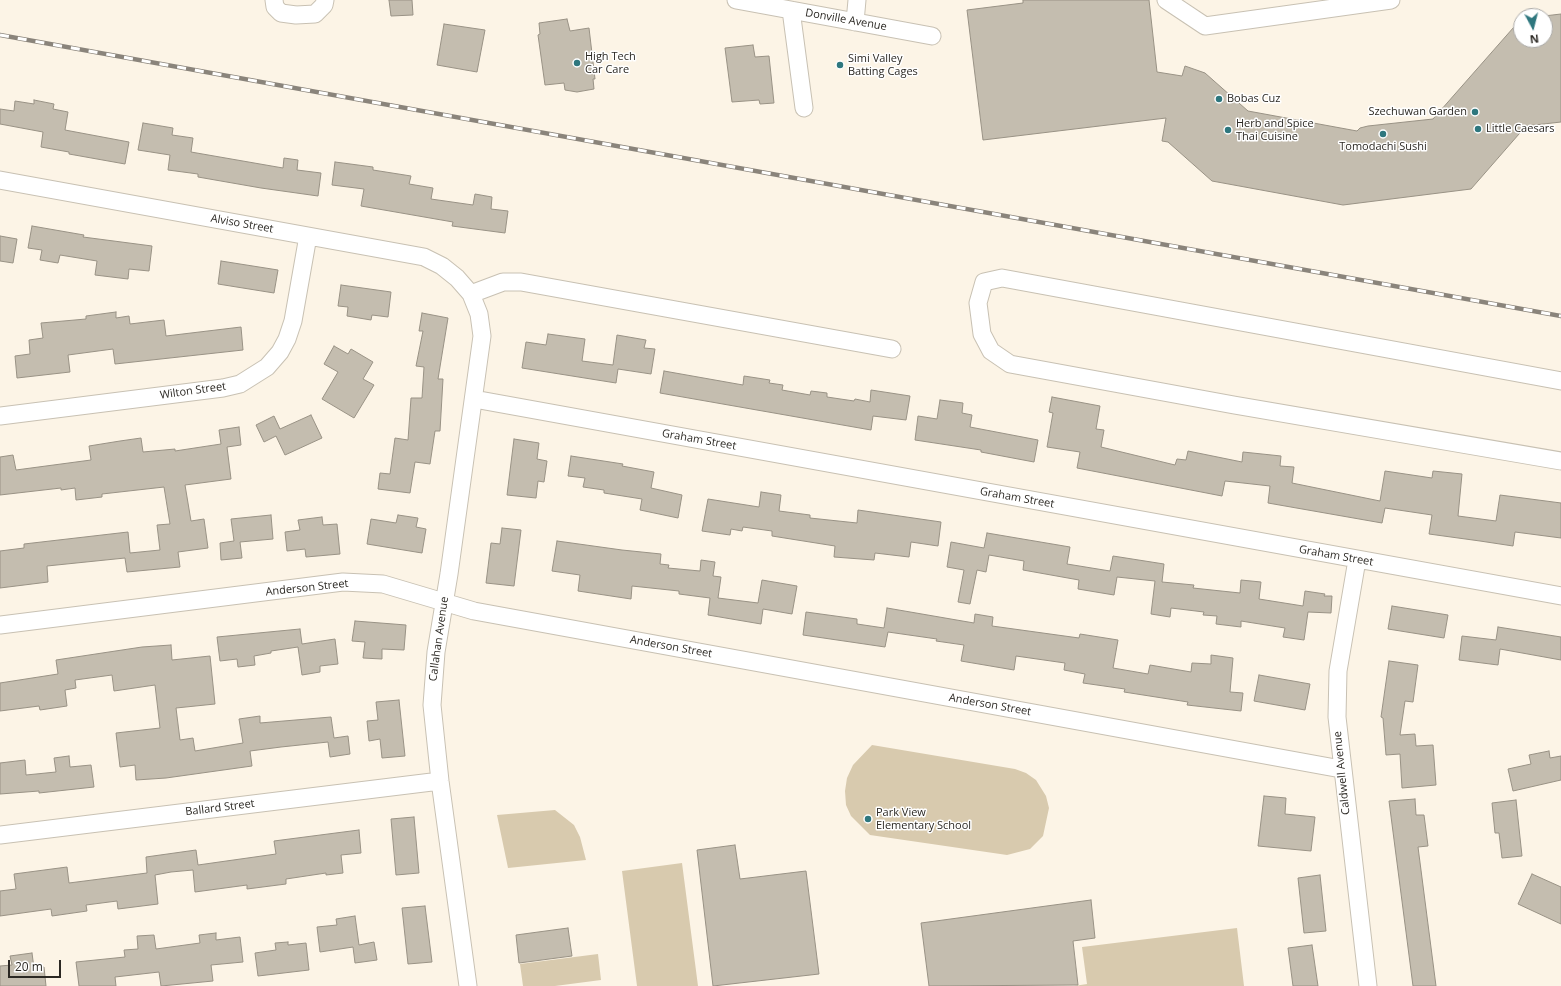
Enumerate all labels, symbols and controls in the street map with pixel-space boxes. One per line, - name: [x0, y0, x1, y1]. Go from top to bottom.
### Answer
- street label: Donville Avenue: [804, 6, 888, 34]
- north arrow: [1513, 8, 1553, 48]
- text: N: [1529, 31, 1540, 47]
- place label: High Tech Car Care: [585, 50, 636, 76]
- place label: Simi Valley Batting Cages: [848, 52, 918, 78]
- marker: High Tech Car Care: [572, 58, 582, 68]
- marker: Simi Valley Batting Cages: [835, 60, 845, 70]
- place label: Bobas Cuz: [1227, 92, 1280, 106]
- marker: Bobas Cuz: [1214, 94, 1224, 104]
- place label: Szechuwan Garden: [1368, 105, 1467, 119]
- marker: Szechuwan Garden: [1470, 107, 1480, 117]
- place label: Herb and Spice Thai Cuisine: [1236, 117, 1314, 143]
- place label: Little Caesars: [1486, 122, 1554, 136]
- marker: Little Caesars: [1473, 124, 1483, 134]
- marker: Herb and Spice Thai Cuisine: [1223, 125, 1233, 135]
- marker: Tomodachi Sushi: [1378, 129, 1388, 139]
- place label: Tomodachi Sushi: [1339, 140, 1427, 154]
- street label: Alviso Street: [210, 212, 274, 236]
- street label: Wilton Street: [159, 380, 227, 402]
- street label: Graham Street: [661, 427, 737, 453]
- street label: Graham Street: [979, 485, 1055, 511]
- street label: Graham Street: [1298, 543, 1374, 569]
- street label: Anderson Street: [265, 577, 349, 599]
- street label: Callahan Avenue: [427, 596, 451, 682]
- street label: Anderson Street: [629, 633, 713, 661]
- street label: Anderson Street: [948, 691, 1032, 719]
- street label: Caldwell Avenue: [1331, 731, 1353, 815]
- street label: Ballard Street: [185, 797, 255, 819]
- place label: Park View Elementary School: [876, 806, 971, 832]
- marker: Park View Elementary School: [863, 814, 873, 824]
- scale bar: [10, 952, 63, 978]
- text: 20 m: [15, 958, 43, 975]

